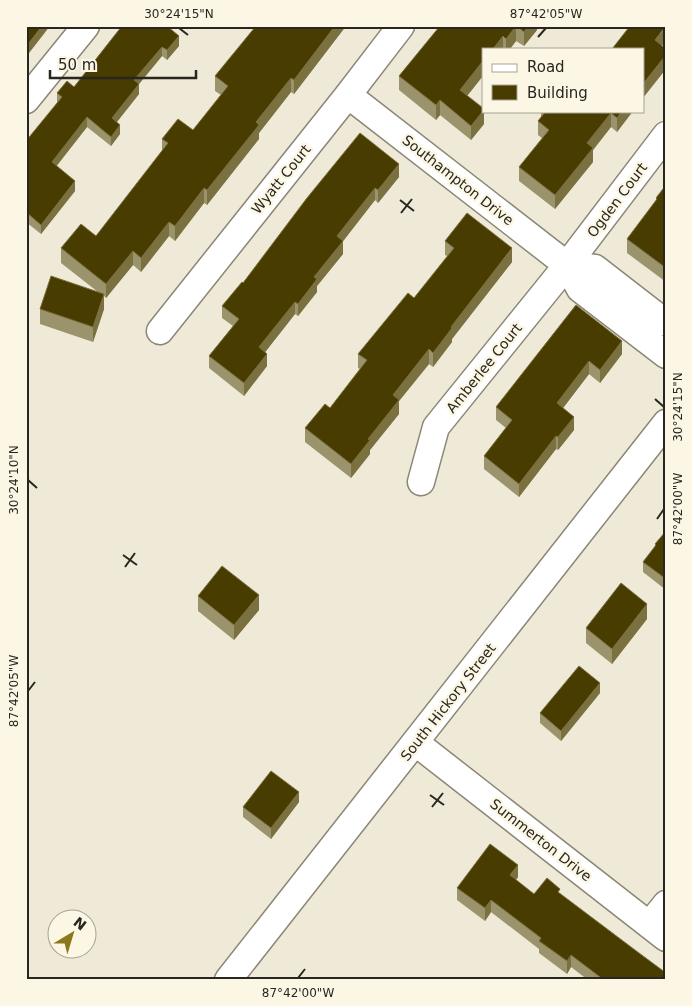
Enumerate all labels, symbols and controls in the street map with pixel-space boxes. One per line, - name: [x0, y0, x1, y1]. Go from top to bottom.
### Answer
- text: 30°24'15"N: [144, 7, 214, 21]
- text: 87°42'05"W: [510, 7, 582, 21]
- scale bar: [50, 48, 196, 80]
- legend: [482, 48, 644, 112]
- text: 50 m: [58, 56, 96, 74]
- text: Road: [527, 58, 565, 76]
- text: Building: [527, 84, 588, 102]
- street label: Southampton Drive: [399, 132, 517, 228]
- street label: Wyatt Court: [248, 141, 314, 217]
- street label: Ogden Court: [584, 159, 651, 240]
- street label: Amberlee Court: [443, 320, 525, 416]
- text: 30°24'15"N: [671, 372, 685, 442]
- text: 30°24'10"N: [7, 445, 21, 515]
- text: 87°42'00"W: [671, 473, 685, 545]
- street label: South Hickory Street: [397, 640, 499, 764]
- text: 87°42'05"W: [7, 655, 21, 727]
- street label: Summerton Drive: [487, 795, 595, 885]
- north arrow: [48, 908, 98, 958]
- text: N: [70, 914, 90, 934]
- text: 87°42'00"W: [262, 986, 334, 1000]

